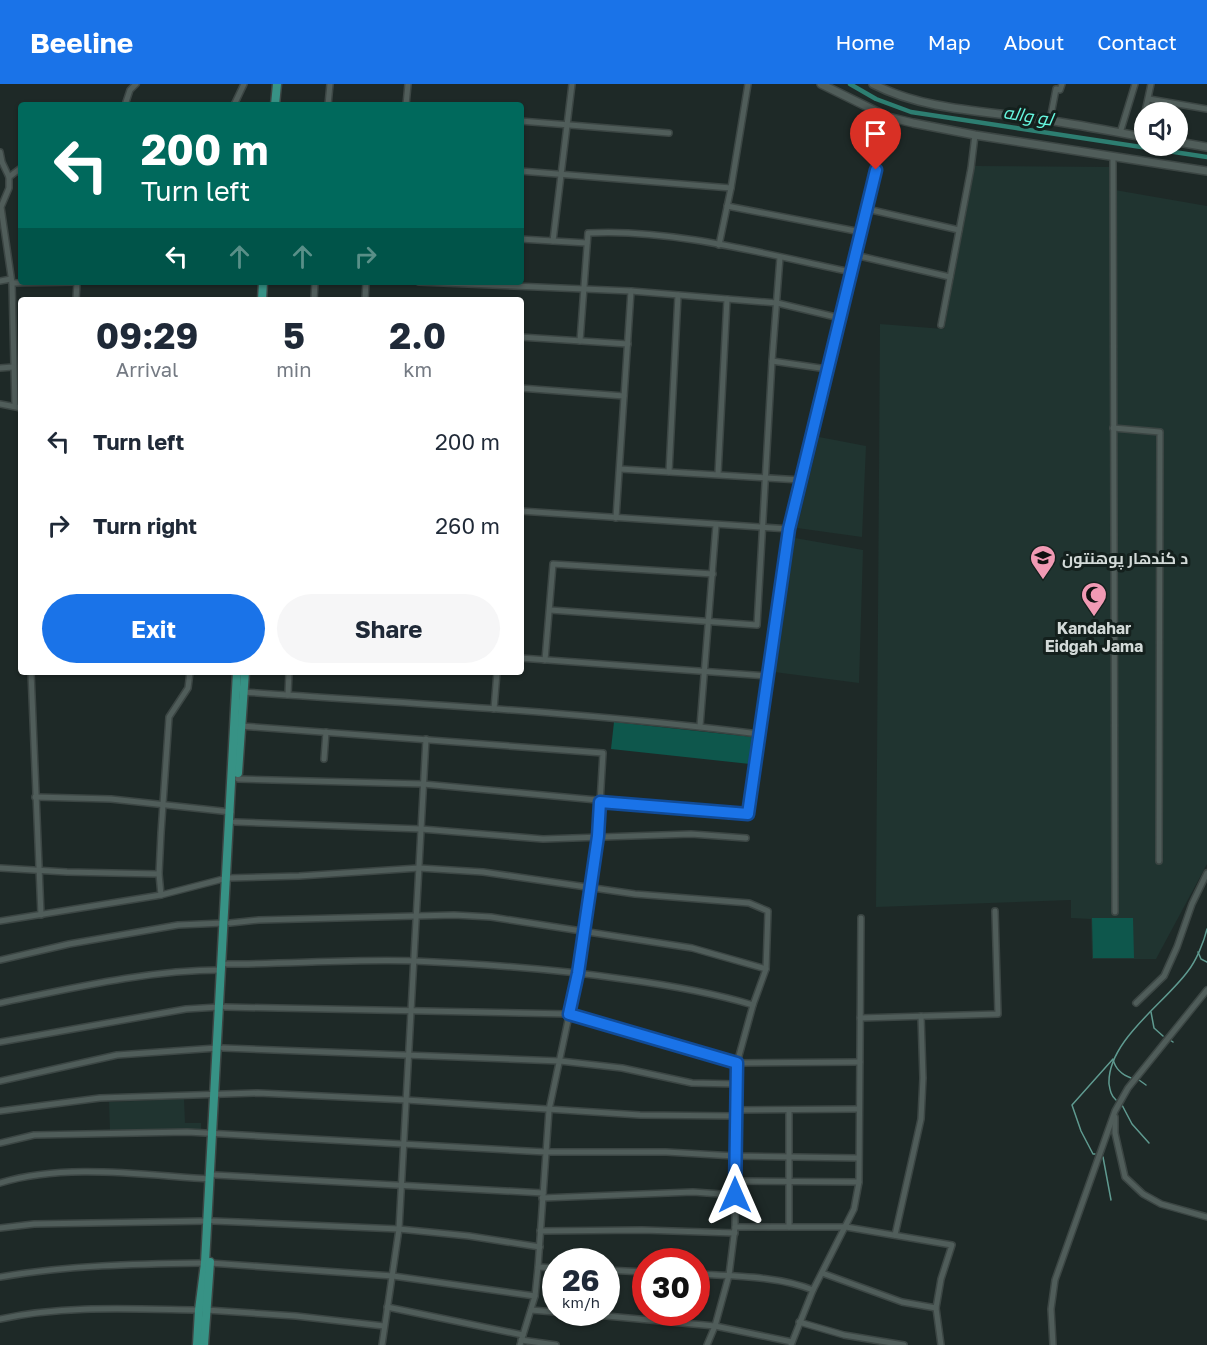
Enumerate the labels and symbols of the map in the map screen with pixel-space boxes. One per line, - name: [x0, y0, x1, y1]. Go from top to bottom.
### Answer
- water label: لو واله: [1002, 100, 1057, 130]
- pin: [850, 108, 901, 170]
- school or university icon: د کندهار پوهنتون: [1028, 543, 1058, 581]
- place label: د کندهار پوهنتون: [1062, 548, 1188, 570]
- mosque icon: Kandahar Eidgah Jama: [1079, 580, 1109, 618]
- place label: Kandahar Eidgah Jama: [1045, 618, 1143, 656]
- position arrow: [703, 1163, 767, 1227]
- speed limit sign: 30: [632, 1248, 710, 1326]

